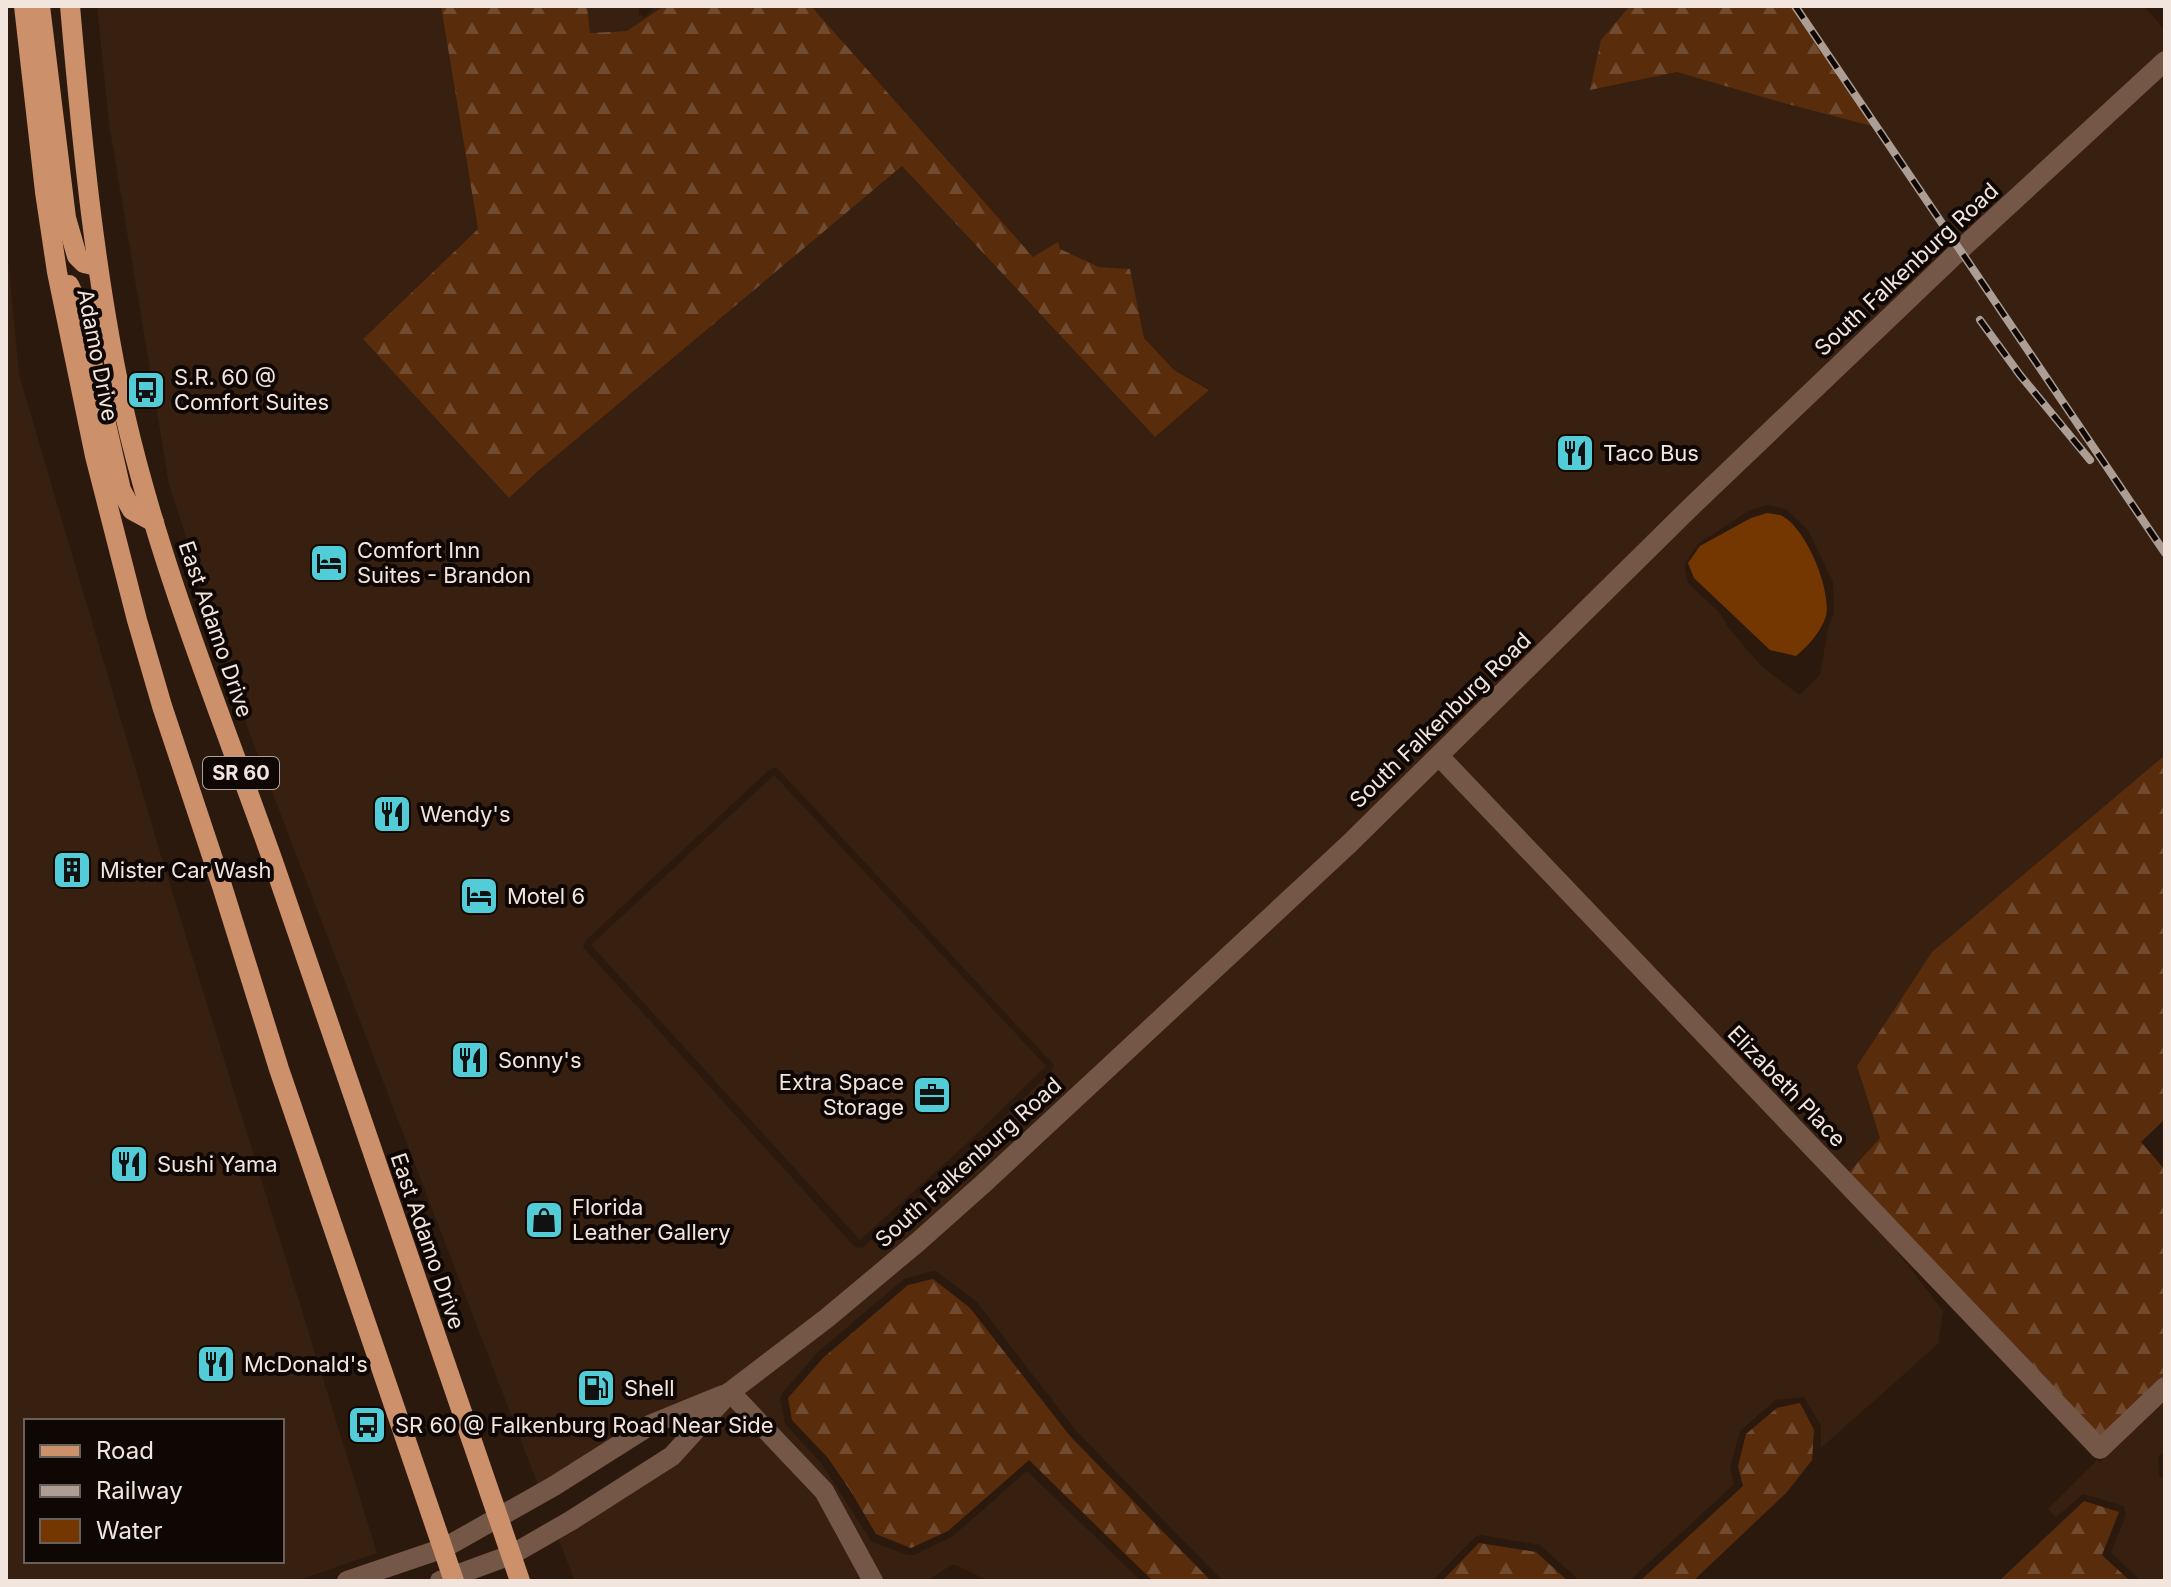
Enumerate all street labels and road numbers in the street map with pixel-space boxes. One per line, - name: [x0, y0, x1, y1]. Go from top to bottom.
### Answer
- street label: South Falkenburg Road: [1809, 177, 2003, 361]
- street label: Adamo Drive: [72, 287, 124, 423]
- street label: East Adamo Drive: [174, 537, 258, 721]
- street label: South Falkenburg Road: [1344, 627, 1536, 813]
- road number: SR 60: [203, 757, 279, 789]
- street label: Elizabeth Place: [1723, 1020, 1851, 1152]
- street label: South Falkenburg Road: [870, 1072, 1066, 1252]
- street label: East Adamo Drive: [386, 1149, 470, 1333]

